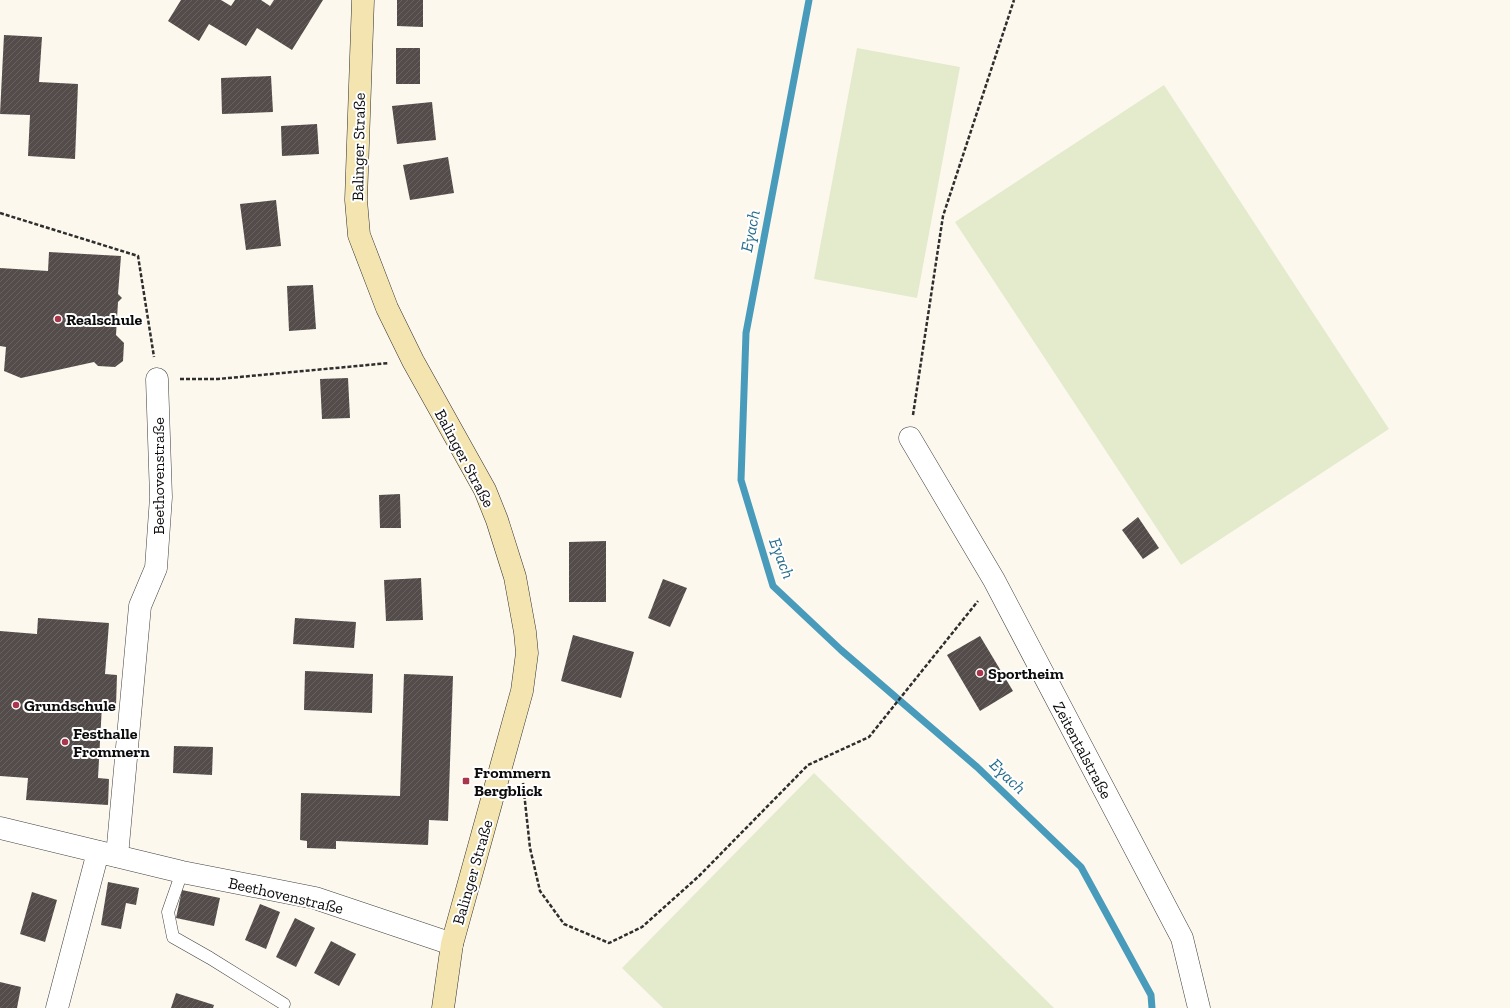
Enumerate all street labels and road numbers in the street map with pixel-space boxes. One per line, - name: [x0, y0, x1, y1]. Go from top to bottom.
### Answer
- street label: Balinger Straße: [348, 93, 369, 201]
- street label: Balinger Straße: [431, 406, 498, 511]
- street label: Beethovenstraße: [149, 417, 168, 535]
- street label: Zeitentalstraße: [1049, 698, 1116, 802]
- street label: Balinger Straße: [448, 817, 497, 927]
- street label: Beethovenstraße: [227, 873, 345, 918]

